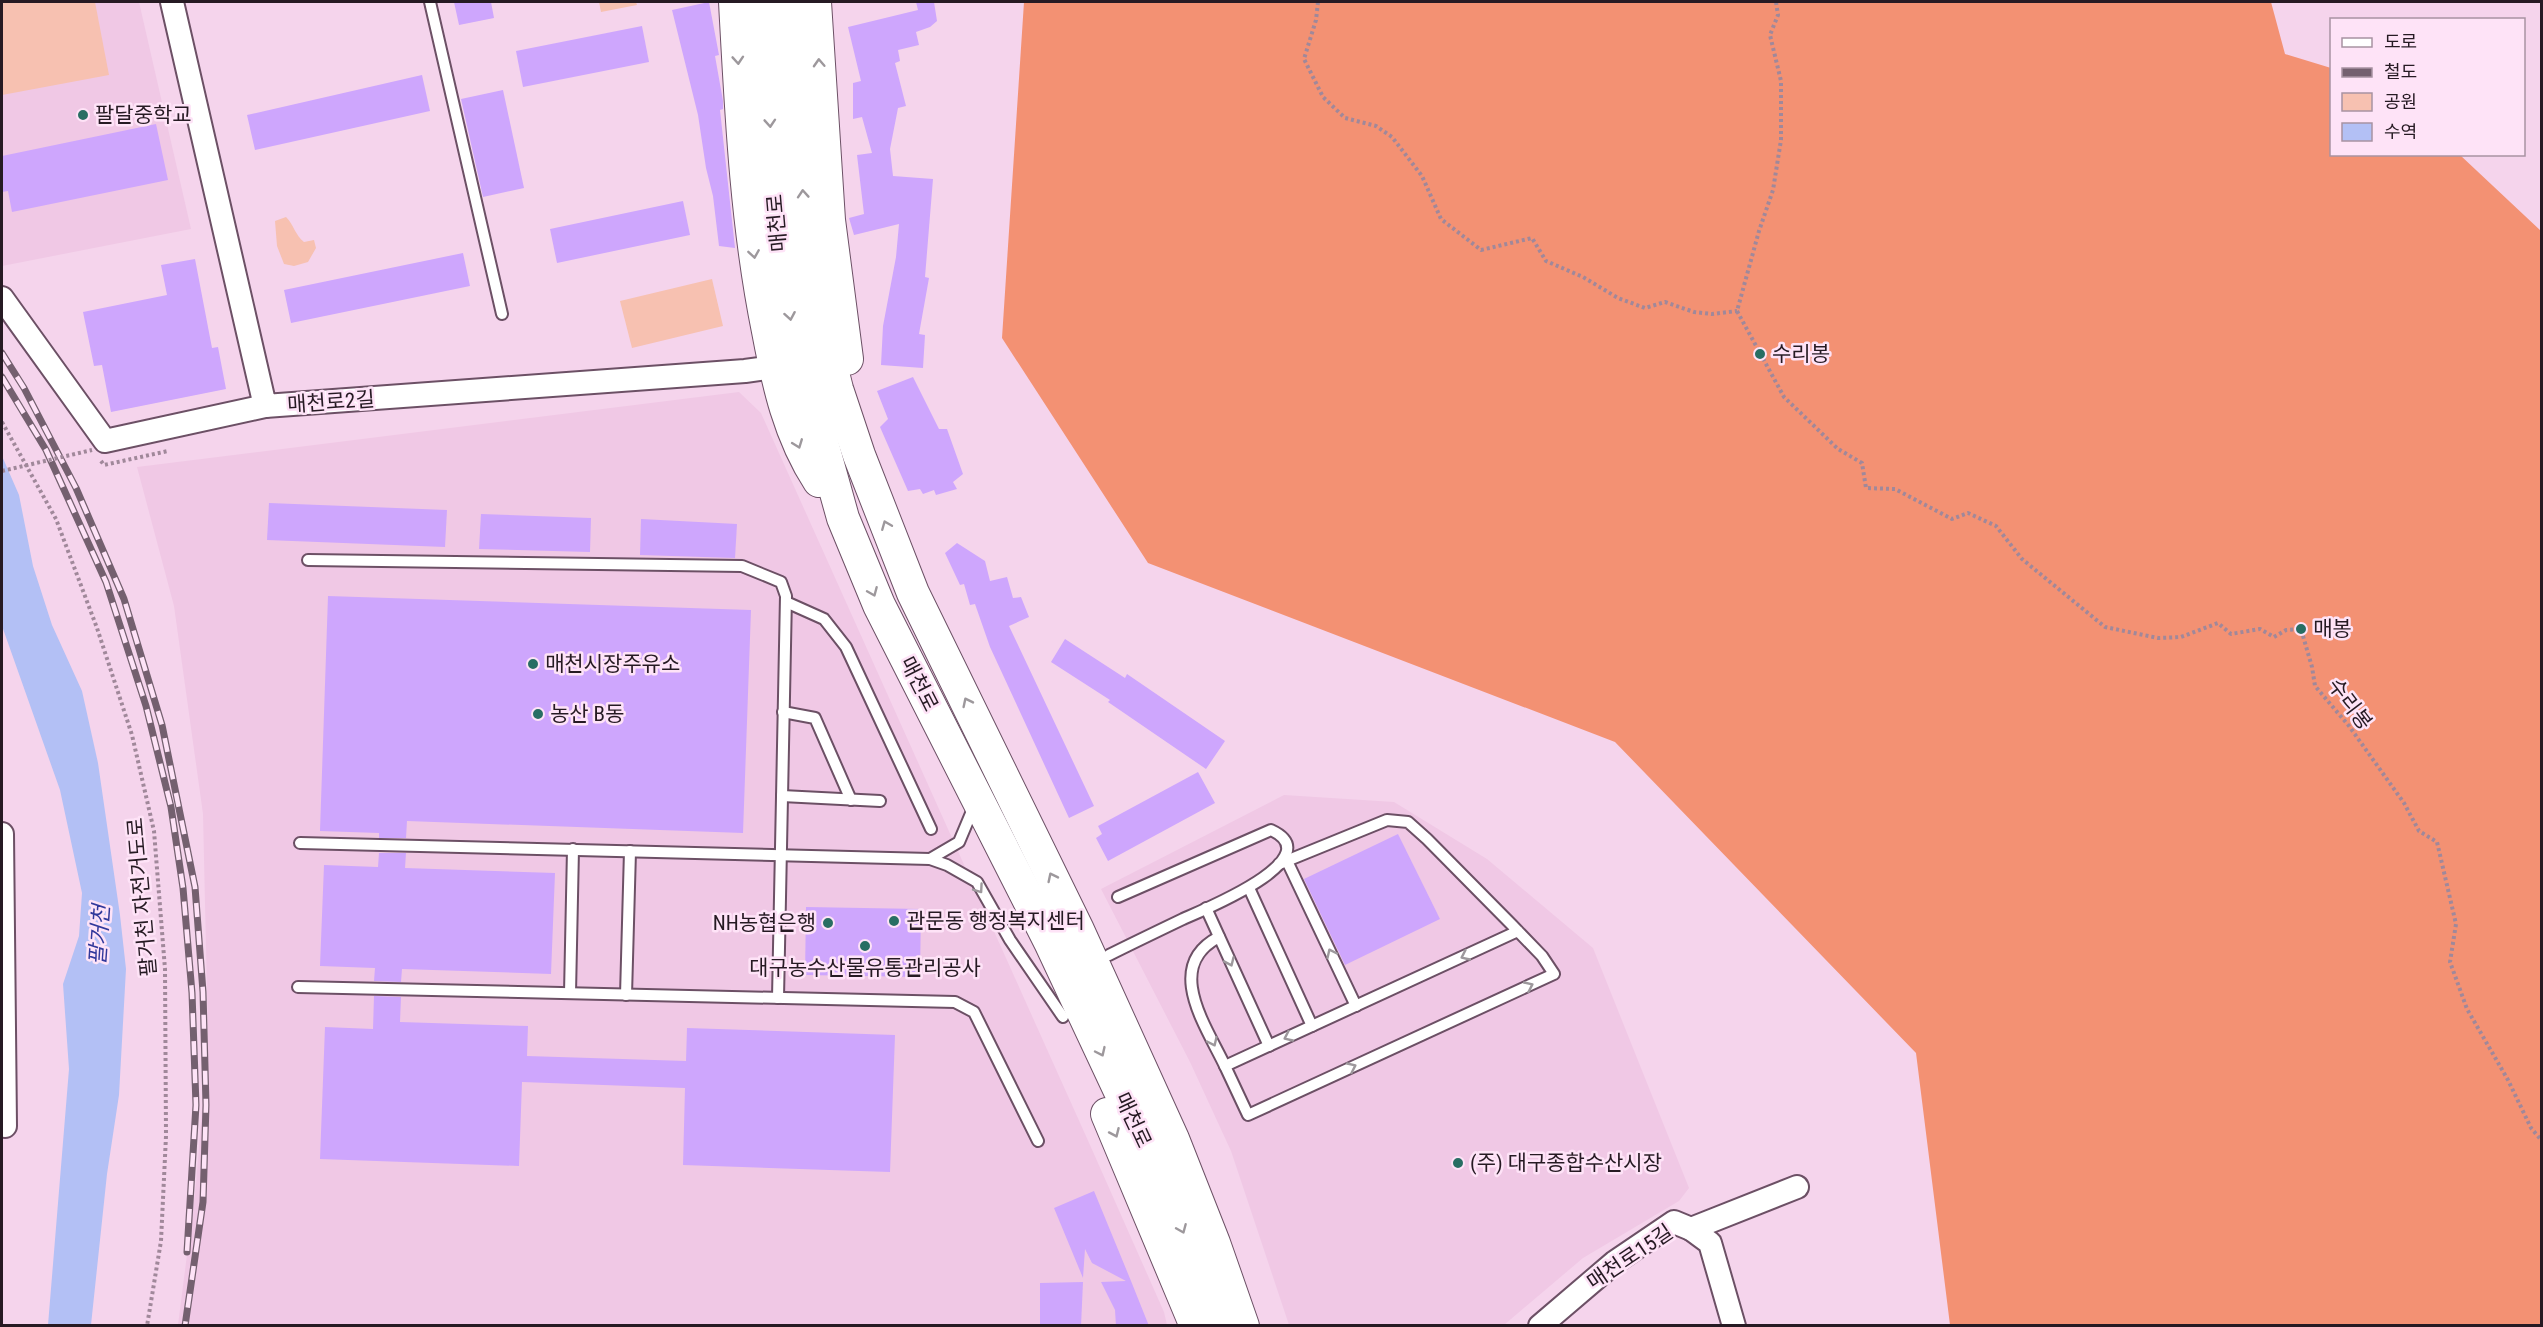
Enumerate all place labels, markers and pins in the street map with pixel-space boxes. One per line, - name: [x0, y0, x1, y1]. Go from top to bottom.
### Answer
- place label: 팔달중학교: [95, 103, 192, 127]
- marker: 팔달중학교: [76, 108, 90, 122]
- place label: 수리봉: [1772, 342, 1830, 366]
- marker: 수리봉: [1753, 347, 1767, 361]
- place label: 매봉: [2313, 617, 2352, 641]
- marker: 매봉: [2294, 622, 2308, 636]
- place label: 매천시장주유소: [545, 652, 680, 676]
- marker: 매천시장주유소: [526, 657, 540, 671]
- place label: 농산 B동: [550, 702, 624, 726]
- marker: 농산 B동: [531, 707, 545, 721]
- place label: 관문동 행정복지센터: [906, 909, 1085, 933]
- place label: NH농협은행: [713, 911, 816, 935]
- marker: 관문동 행정복지센터: [887, 914, 901, 928]
- marker: NH농협은행: [821, 916, 835, 930]
- marker: 대구농수산물유통관리공사: [858, 939, 872, 953]
- place label: 대구농수산물유통관리공사: [749, 956, 981, 980]
- place label: (주) 대구종합수산시장: [1470, 1151, 1662, 1175]
- marker: (주) 대구종합수산시장: [1451, 1156, 1465, 1170]

